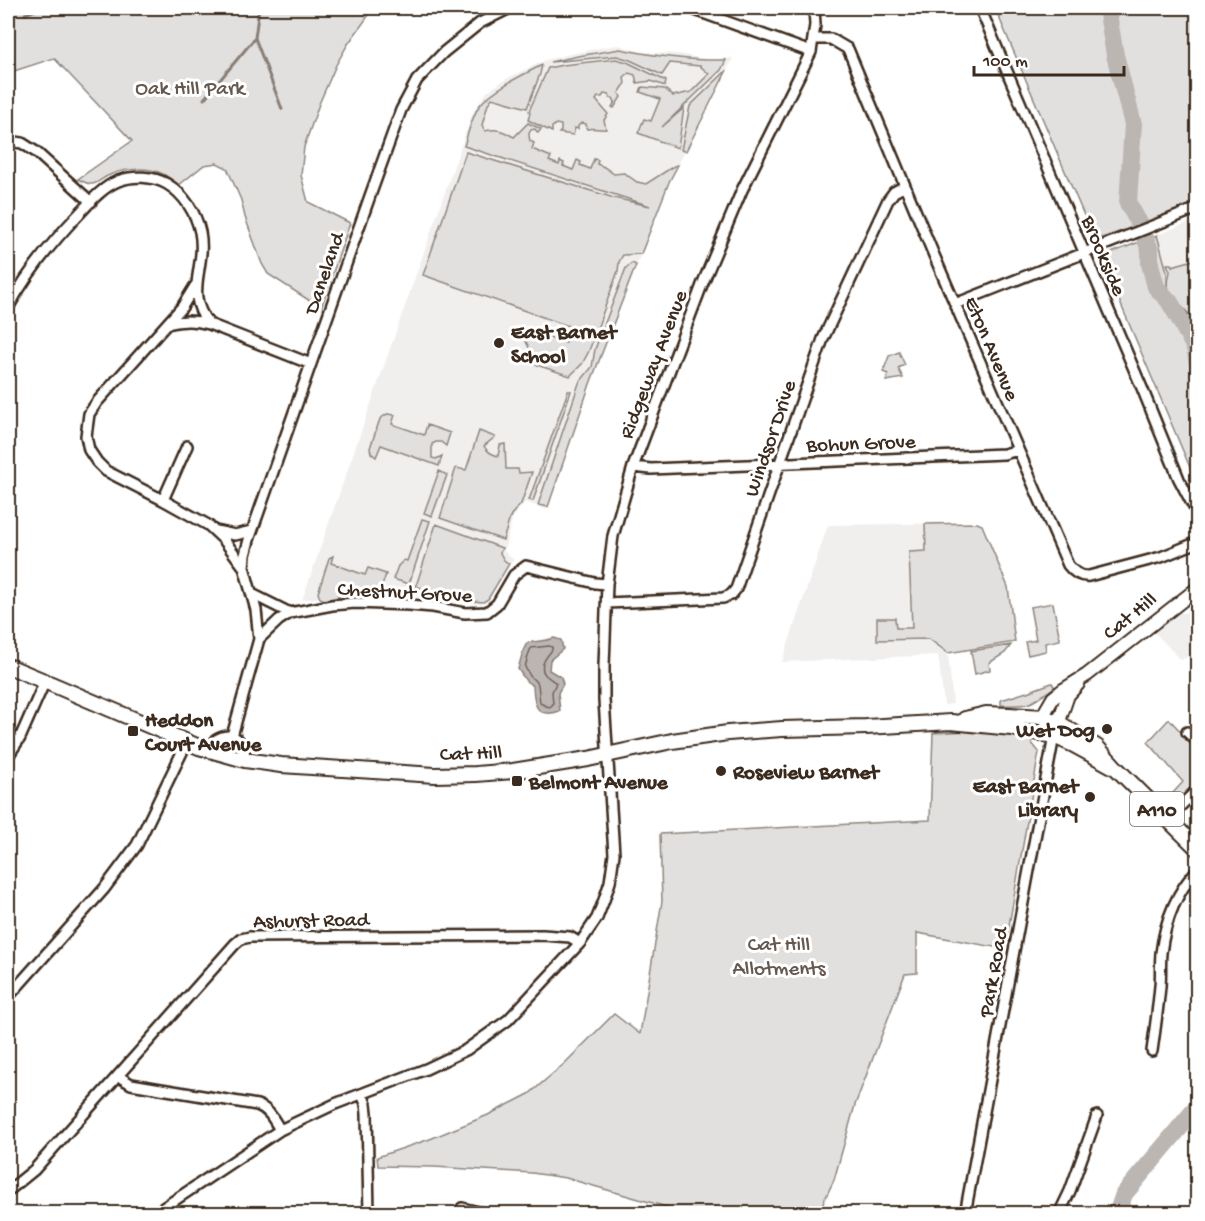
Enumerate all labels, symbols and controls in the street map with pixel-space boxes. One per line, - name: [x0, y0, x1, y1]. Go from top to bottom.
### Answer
- scale bar: [974, 39, 1124, 77]
- text: 100 m: [982, 52, 1028, 73]
- park label: Oak Hill Park: [135, 78, 247, 103]
- street label: Brookside: [1073, 212, 1130, 301]
- street label: Daneland: [300, 228, 352, 320]
- street label: Ridgeway Avenue: [615, 286, 695, 443]
- street label: Eton Avenue: [957, 294, 1023, 406]
- place label: East Barnet School: [511, 322, 619, 371]
- marker: East Barnet School: [492, 336, 506, 350]
- street label: Windsor Drive: [741, 377, 804, 501]
- street label: Bohun Grove: [805, 431, 917, 460]
- street label: Chestnut Grove: [337, 578, 474, 611]
- street label: Cat Hill: [1099, 588, 1163, 647]
- place label: Heddon Court Avenue: [144, 710, 262, 759]
- place label: Wet Dog: [1015, 720, 1095, 745]
- marker: Wet Dog: [1100, 722, 1114, 736]
- marker: Heddon Court Avenue: [126, 724, 140, 738]
- street label: Cat Hill: [440, 742, 503, 769]
- place label: Roseview Barnet: [732, 762, 881, 787]
- marker: Roseview Barnet: [714, 764, 728, 778]
- place label: Belmont Avenue: [528, 772, 669, 797]
- marker: Belmont Avenue: [510, 774, 524, 788]
- place label: East Barnet Library: [973, 776, 1080, 825]
- marker: East Barnet Library: [1083, 790, 1097, 804]
- road number: A110: [1130, 792, 1184, 826]
- street label: Ashurst Road: [253, 909, 371, 936]
- street label: Park Road: [975, 924, 1016, 1021]
- park label: Cat Hill Allotments: [732, 934, 827, 983]

